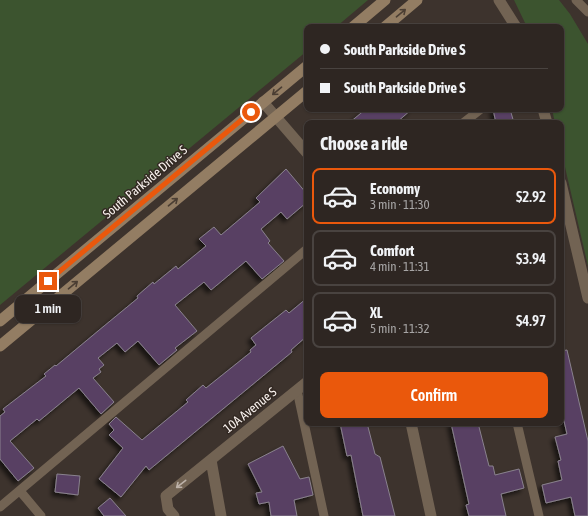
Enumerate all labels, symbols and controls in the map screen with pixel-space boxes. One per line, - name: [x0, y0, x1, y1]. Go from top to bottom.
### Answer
- one-way arrow: [396, 9, 406, 18]
- text: South Parkside Drive S: [344, 41, 466, 58]
- text: South Parkside Drive S: [344, 79, 466, 96]
- one-way arrow: [272, 86, 282, 95]
- route start: [242, 103, 260, 121]
- text: Choose a ride: [320, 133, 408, 154]
- street label: South Parkside Drive S: [100, 142, 191, 222]
- icon: car: [322, 178, 358, 214]
- text: Economy: [370, 180, 420, 197]
- text: $2.92: [516, 188, 546, 205]
- text: 3 min · 11:30: [370, 197, 430, 212]
- one-way arrow: [168, 198, 178, 207]
- icon: car: [322, 240, 358, 276]
- text: Comfort: [370, 242, 414, 259]
- text: $3.94: [516, 250, 546, 267]
- text: 4 min · 11:31: [370, 259, 430, 274]
- route end: [39, 272, 57, 290]
- one-way arrow: [68, 281, 78, 290]
- callout: 1 min: [15, 295, 81, 323]
- text: 1 min: [35, 301, 61, 316]
- icon: car: [322, 302, 358, 338]
- text: XL: [370, 304, 383, 321]
- text: $4.97: [516, 312, 546, 329]
- text: 5 min · 11:32: [370, 321, 430, 336]
- button: Confirm: [320, 372, 548, 418]
- street label: 10A Avenue S: [221, 384, 280, 436]
- one-way arrow: [175, 480, 186, 489]

